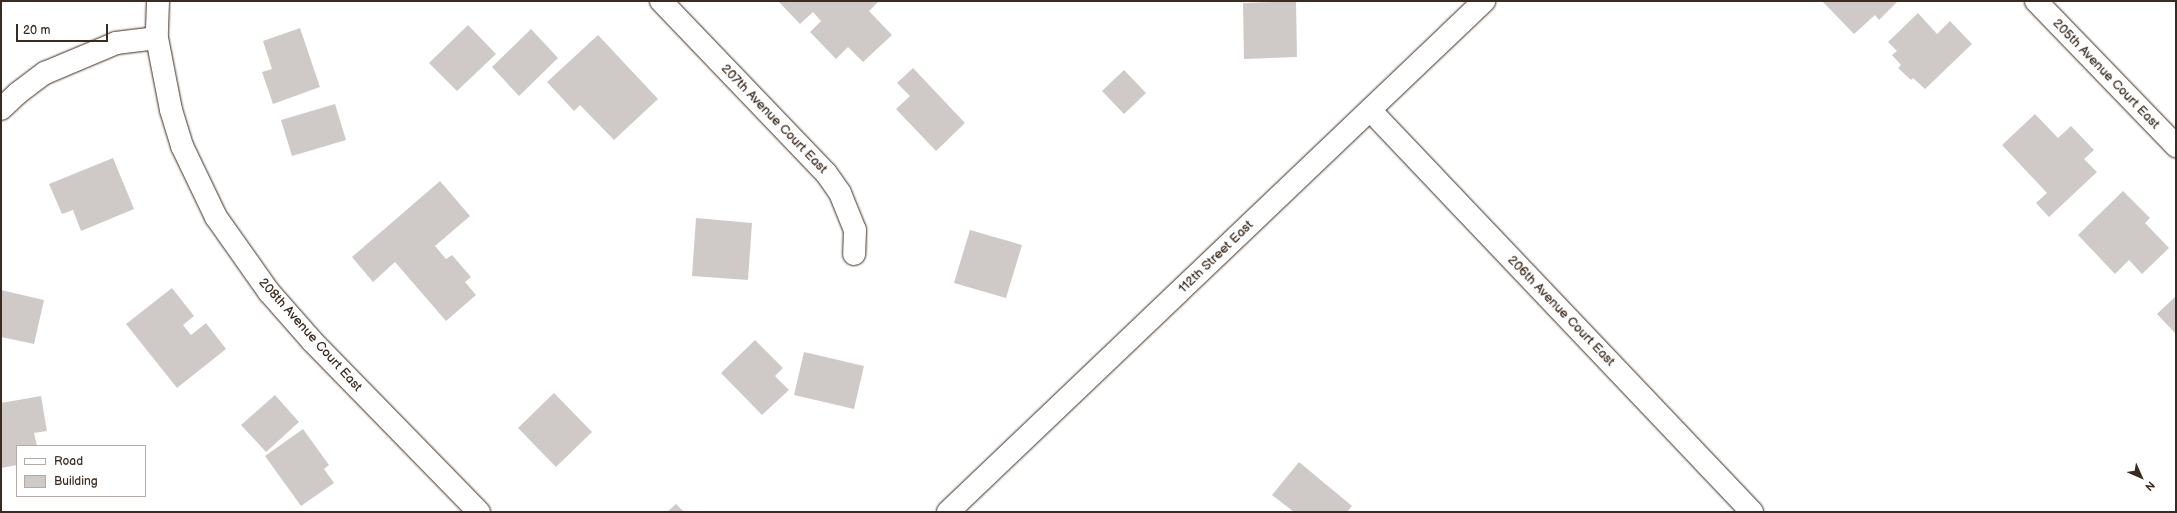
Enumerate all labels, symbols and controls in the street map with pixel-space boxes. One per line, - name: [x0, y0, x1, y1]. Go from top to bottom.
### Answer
- scale bar: [18, 16, 110, 42]
- street label: 205th Avenue Court East: [2049, 16, 2163, 132]
- text: 20 m: [23, 23, 50, 38]
- street label: 207th Avenue Court East: [718, 61, 830, 177]
- street label: 112th Street East: [1175, 217, 1257, 297]
- street label: 206th Avenue Court East: [1504, 253, 1618, 369]
- street label: 208th Avenue Court East: [255, 275, 365, 395]
- legend: [16, 445, 146, 497]
- text: Road: [54, 454, 83, 469]
- north arrow: [2121, 457, 2161, 497]
- text: Building: [54, 474, 98, 489]
- text: N: [2142, 478, 2157, 493]

